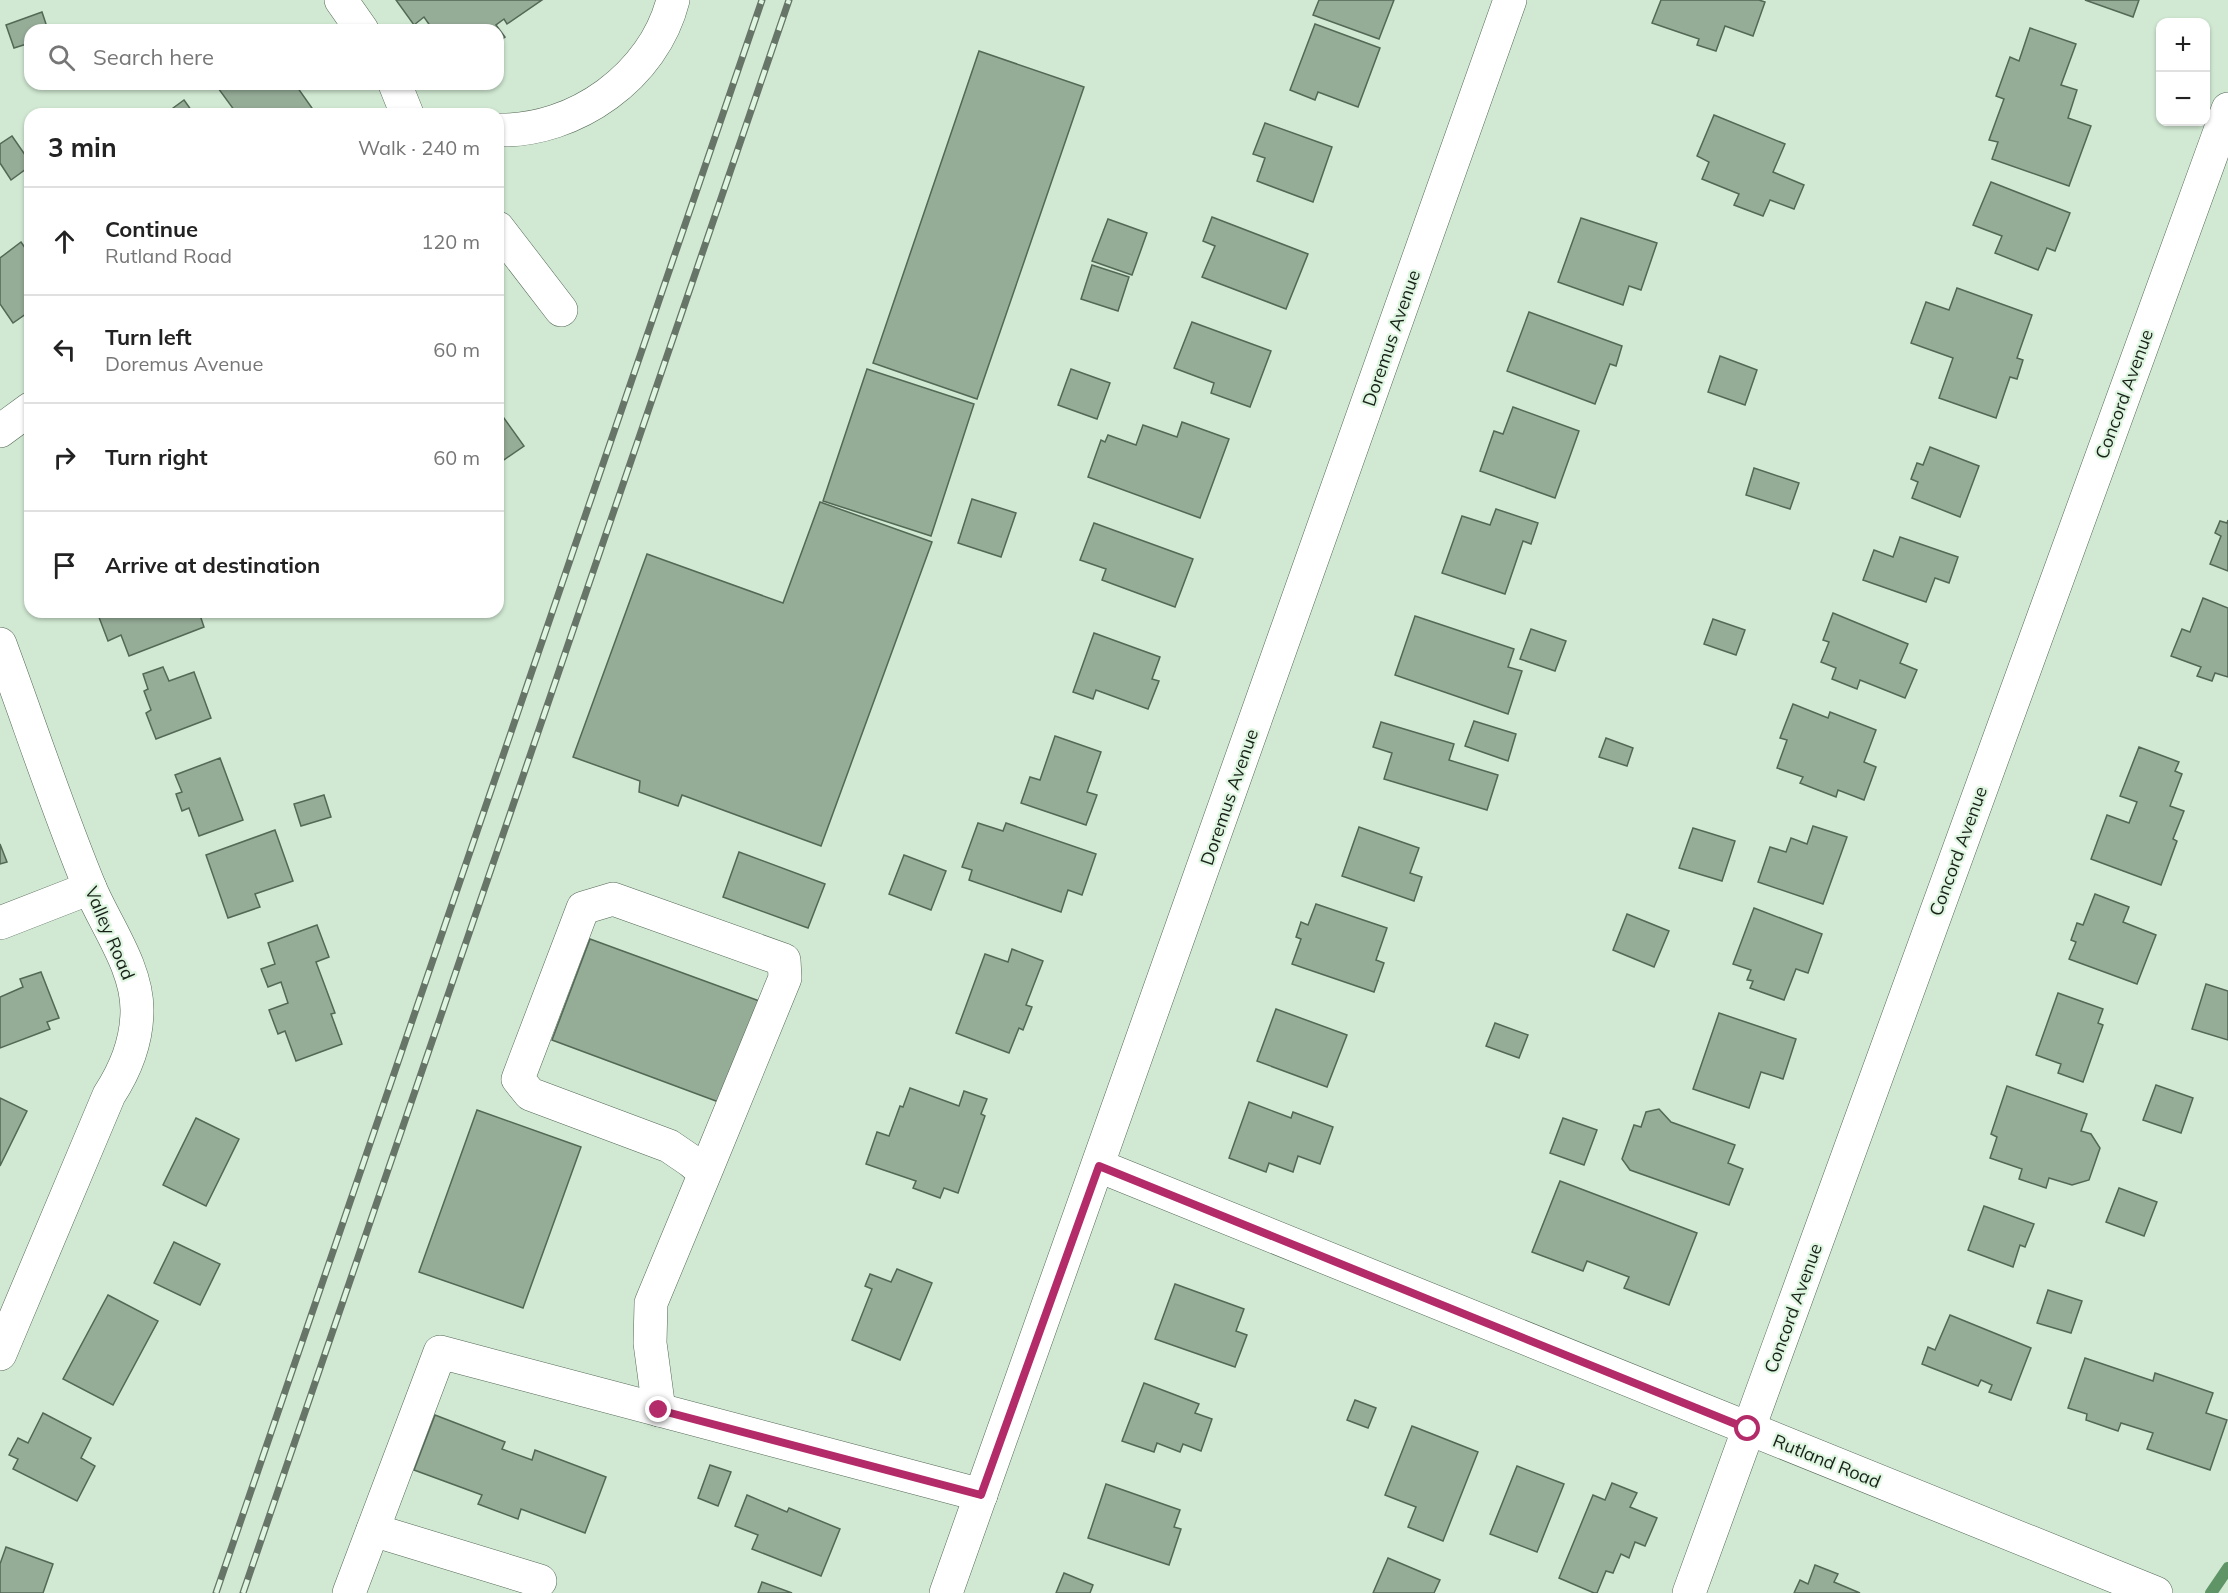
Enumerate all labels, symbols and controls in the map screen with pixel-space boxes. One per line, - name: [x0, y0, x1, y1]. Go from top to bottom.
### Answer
- map controls: [2156, 18, 2210, 126]
- button: +: [2156, 18, 2210, 72]
- search box: [24, 24, 504, 90]
- icon: search: [45, 41, 78, 74]
- text: Search here: [93, 43, 214, 71]
- button: −: [2156, 72, 2210, 126]
- text: 3 min: [48, 131, 117, 164]
- text: Walk · 240 m: [358, 135, 480, 160]
- text: Continue: [105, 215, 198, 243]
- icon: ahead: [48, 225, 81, 258]
- text: 120 m: [421, 229, 480, 254]
- text: Rutland Road: [105, 243, 232, 268]
- street label: Doremus Avenue: [1357, 267, 1425, 409]
- text: Turn left: [105, 323, 192, 351]
- street label: Concord Avenue: [2090, 326, 2158, 462]
- icon: left: [48, 333, 81, 366]
- text: 60 m: [433, 337, 480, 362]
- text: Doremus Avenue: [105, 351, 263, 376]
- icon: right: [48, 441, 81, 474]
- text: Turn right: [105, 443, 208, 471]
- text: 60 m: [433, 445, 480, 470]
- icon: arrive: [48, 549, 81, 582]
- text: Arrive at destination: [105, 551, 320, 579]
- street label: Doremus Avenue: [1195, 726, 1263, 868]
- street label: Concord Avenue: [1924, 783, 1992, 919]
- street label: Valley Road: [80, 883, 140, 983]
- street label: Concord Avenue: [1759, 1240, 1827, 1376]
- route end: [645, 1396, 671, 1422]
- route start: [1734, 1415, 1760, 1441]
- street label: Rutland Road: [1770, 1429, 1884, 1493]

